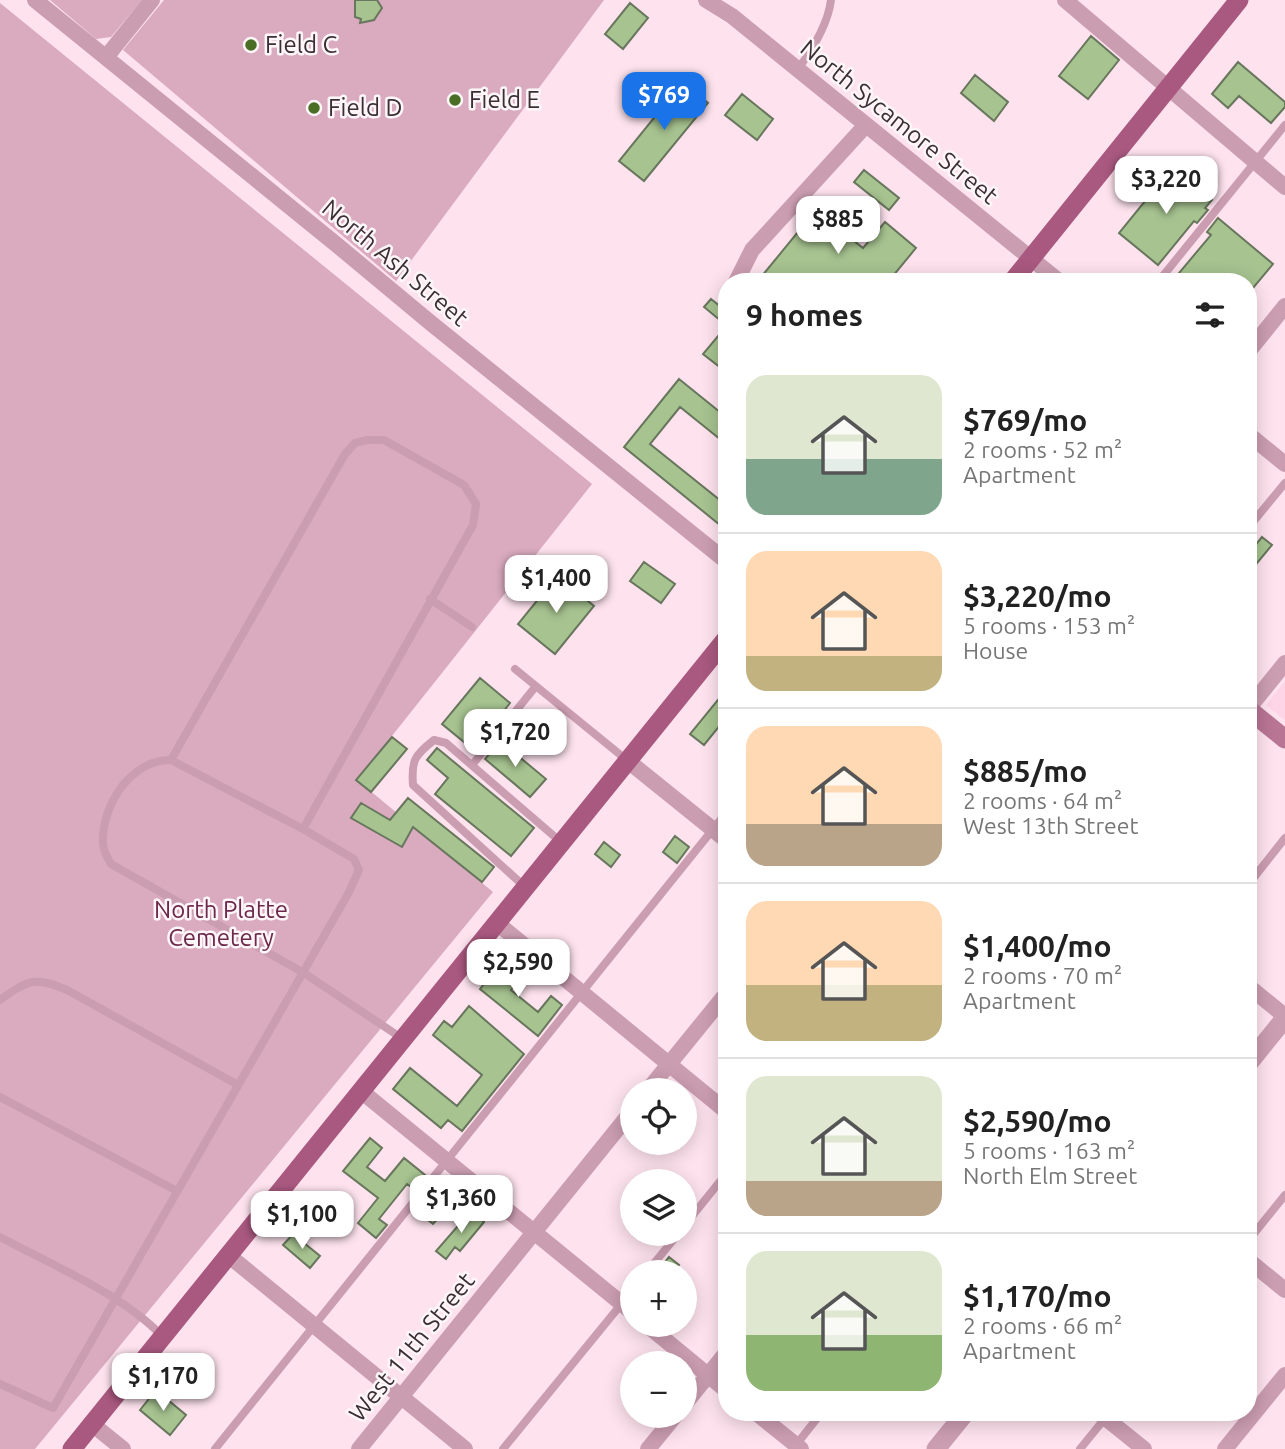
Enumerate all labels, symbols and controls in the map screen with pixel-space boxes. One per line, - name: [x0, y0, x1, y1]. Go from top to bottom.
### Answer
- place label: Field C: [265, 31, 338, 58]
- street label: North Sycamore Street: [795, 34, 1004, 210]
- marker: Field C: [243, 37, 259, 53]
- pin: $769: [623, 72, 705, 132]
- text: $769: [638, 82, 690, 107]
- place label: Field E: [469, 86, 540, 113]
- marker: Field E: [447, 92, 463, 108]
- place label: Field D: [328, 94, 402, 121]
- marker: Field D: [306, 100, 322, 116]
- pin: $3,220: [1109, 156, 1223, 216]
- text: $3,220: [1131, 166, 1201, 191]
- street label: North Ash Street: [317, 194, 474, 332]
- pin: $885: [797, 196, 879, 256]
- text: $885: [812, 206, 864, 231]
- icon: filters: [1191, 296, 1229, 334]
- text: 9 homes: [746, 298, 863, 332]
- icon: home: [802, 403, 886, 487]
- text: $769/mo: [963, 403, 1087, 437]
- text: 2 rooms · 52 m²: [963, 437, 1122, 462]
- text: Apartment: [963, 462, 1076, 487]
- pin: $1,400: [499, 556, 613, 615]
- text: $1,400: [521, 565, 591, 590]
- icon: home: [802, 579, 886, 663]
- text: $3,220/mo: [963, 579, 1112, 613]
- text: 5 rooms · 153 m²: [963, 613, 1135, 638]
- text: House: [963, 638, 1028, 663]
- pin: $1,720: [458, 710, 572, 769]
- text: $1,720: [480, 719, 550, 744]
- icon: home: [802, 754, 886, 838]
- text: $885/mo: [963, 754, 1087, 788]
- text: 2 rooms · 64 m²: [963, 788, 1122, 813]
- text: West 13th Street: [963, 813, 1139, 838]
- park label: North Platte Cemetery: [154, 896, 288, 951]
- icon: home: [802, 929, 886, 1013]
- text: $1,400/mo: [963, 929, 1112, 963]
- pin: $2,590: [461, 940, 575, 999]
- text: $2,590: [483, 949, 553, 974]
- text: 2 rooms · 70 m²: [963, 963, 1122, 988]
- text: Apartment: [963, 988, 1076, 1013]
- map controls: [620, 1078, 697, 1428]
- button: locate: [620, 1078, 697, 1155]
- icon: home: [802, 1104, 886, 1188]
- text: $2,590/mo: [963, 1104, 1112, 1138]
- text: 5 rooms · 163 m²: [963, 1138, 1135, 1163]
- text: North Elm Street: [963, 1163, 1137, 1188]
- button: layers: [620, 1169, 697, 1246]
- pin: $1,360: [404, 1176, 518, 1235]
- text: $1,360: [426, 1185, 496, 1210]
- pin: $1,100: [245, 1192, 359, 1251]
- text: $1,100: [267, 1201, 337, 1226]
- button: +: [620, 1260, 697, 1337]
- street label: West 11th Street: [343, 1267, 480, 1426]
- icon: home: [802, 1279, 886, 1363]
- text: $1,170/mo: [963, 1279, 1112, 1313]
- text: 2 rooms · 66 m²: [963, 1313, 1122, 1338]
- text: Apartment: [963, 1338, 1076, 1363]
- button: −: [620, 1351, 697, 1428]
- pin: $1,170: [106, 1354, 220, 1413]
- text: $1,170: [128, 1363, 198, 1388]

